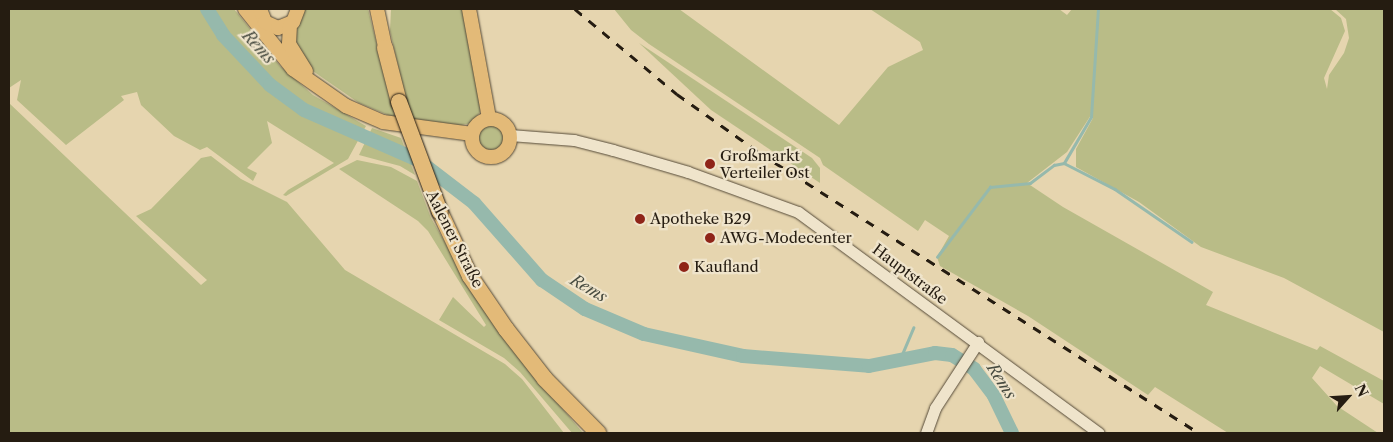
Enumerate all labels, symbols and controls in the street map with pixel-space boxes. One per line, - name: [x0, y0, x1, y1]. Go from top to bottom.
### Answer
- water label: Rems: [239, 26, 279, 68]
- place label: Großmarkt Verteiler Ost: [720, 146, 810, 181]
- marker: Großmarkt Verteiler Ost: [704, 158, 716, 170]
- street label: Aalener Straße: [423, 187, 487, 291]
- place label: Apotheke B29: [650, 210, 751, 228]
- marker: Apotheke B29: [634, 213, 646, 225]
- place label: AWG-Modecenter: [720, 229, 852, 247]
- marker: AWG-Modecenter: [704, 232, 716, 244]
- street label: Hauptstraße: [869, 240, 951, 308]
- place label: Kaufland: [694, 258, 759, 276]
- marker: Kaufland: [678, 261, 690, 273]
- water label: Rems: [567, 270, 611, 306]
- water label: Rems: [983, 359, 1021, 403]
- north arrow: [1323, 372, 1373, 422]
- text: N: [1351, 381, 1372, 400]

